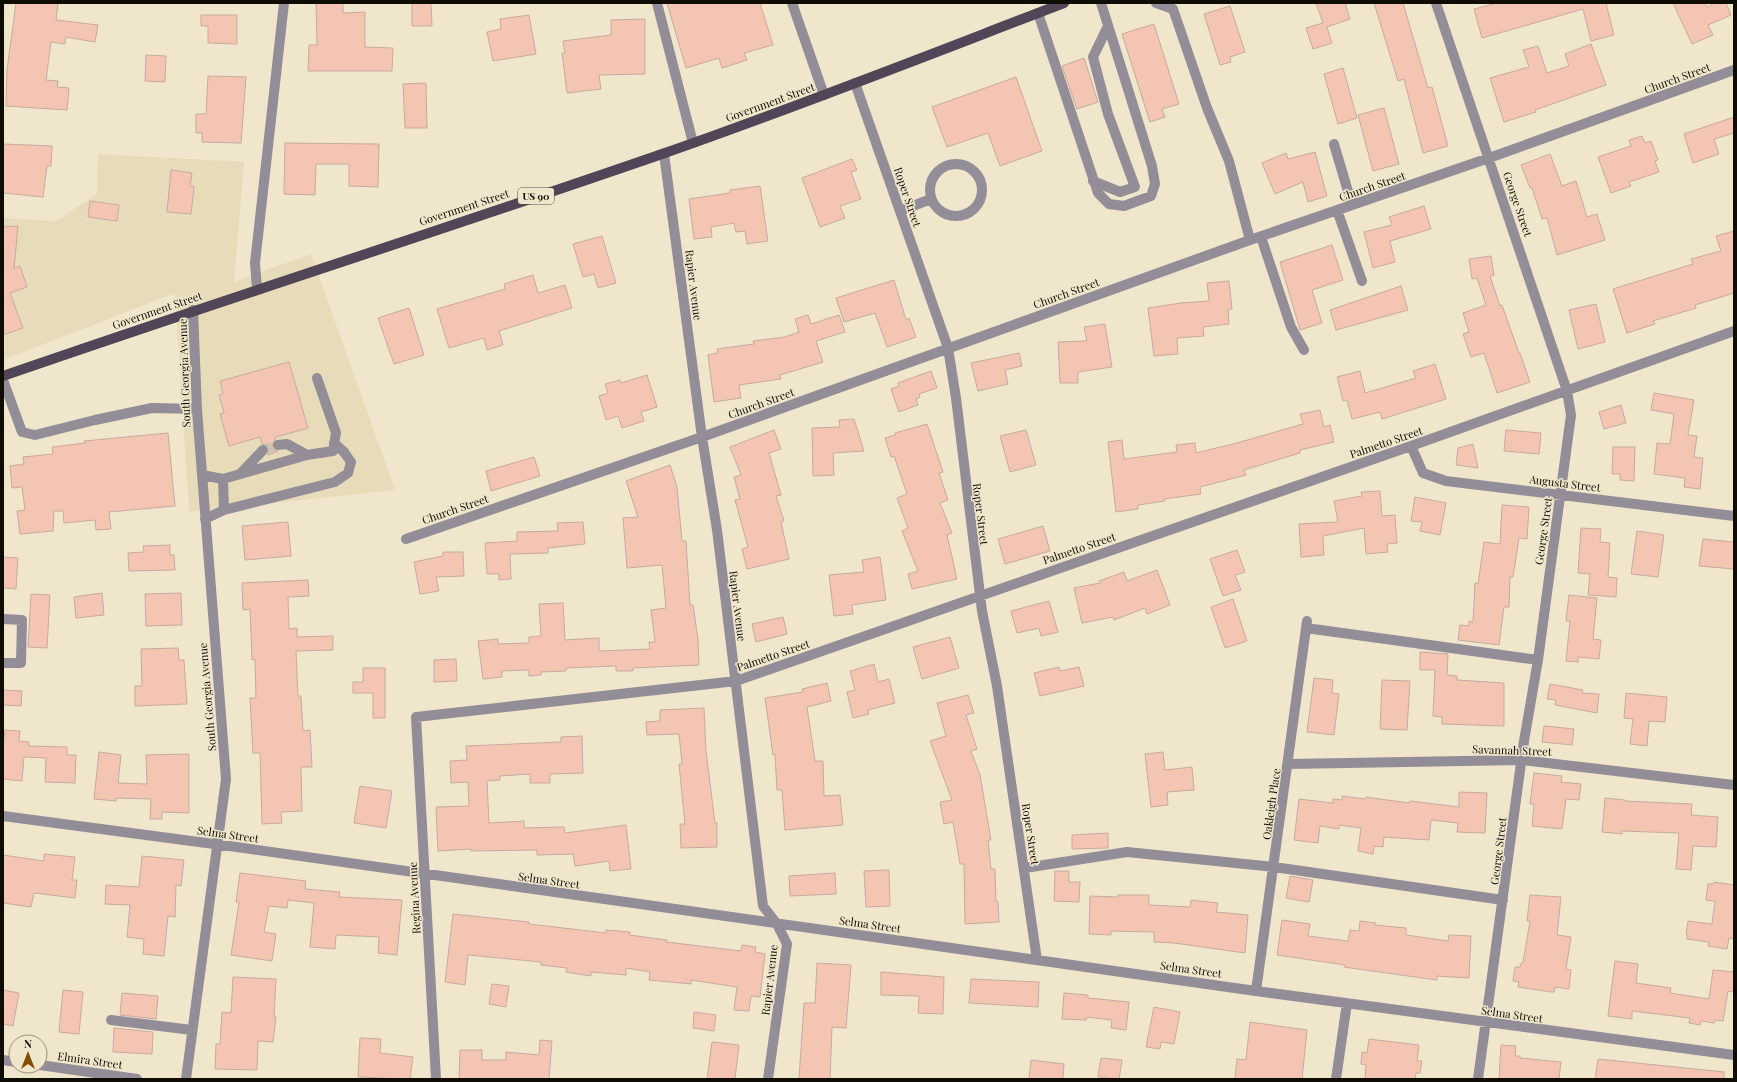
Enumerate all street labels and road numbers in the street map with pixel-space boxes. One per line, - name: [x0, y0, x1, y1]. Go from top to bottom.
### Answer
- street label: Church Street: [1642, 59, 1712, 97]
- street label: Government Street: [723, 79, 817, 125]
- street label: Roper Street: [891, 165, 925, 229]
- street label: Church Street: [1337, 168, 1407, 204]
- street label: George Street: [1500, 170, 1536, 239]
- street label: Government Street: [417, 185, 511, 229]
- road number: US 90: [518, 188, 554, 204]
- street label: Rapier Avenue: [682, 249, 706, 322]
- street label: Church Street: [1031, 274, 1101, 312]
- street label: Government Street: [110, 288, 204, 332]
- street label: South Georgia Avenue: [175, 318, 193, 428]
- street label: Church Street: [726, 384, 796, 422]
- street label: Palmetto Street: [1348, 423, 1424, 461]
- street label: Augusta Street: [1528, 471, 1602, 495]
- street label: Roper Street: [970, 482, 992, 546]
- street label: Church Street: [420, 491, 490, 527]
- street label: George Street: [1531, 496, 1555, 566]
- street label: Palmetto Street: [1041, 529, 1117, 567]
- street label: Rapier Avenue: [726, 570, 750, 643]
- street label: Palmetto Street: [735, 636, 811, 674]
- street label: South Georgia Avenue: [195, 642, 219, 752]
- street label: Savannah Street: [1472, 741, 1552, 759]
- street label: Oakleigh Place: [1259, 767, 1284, 841]
- street label: Roper Street: [1019, 802, 1043, 866]
- street label: George Street: [1486, 816, 1510, 886]
- street label: Selma Street: [196, 822, 260, 846]
- street label: Regina Avenue: [405, 861, 423, 934]
- street label: Selma Street: [517, 868, 581, 892]
- street label: Selma Street: [838, 912, 902, 936]
- street label: Rapier Avenue: [757, 943, 781, 1016]
- street label: Selma Street: [1159, 957, 1223, 981]
- street label: Selma Street: [1480, 1002, 1544, 1026]
- street label: Elmira Street: [57, 1048, 124, 1072]

